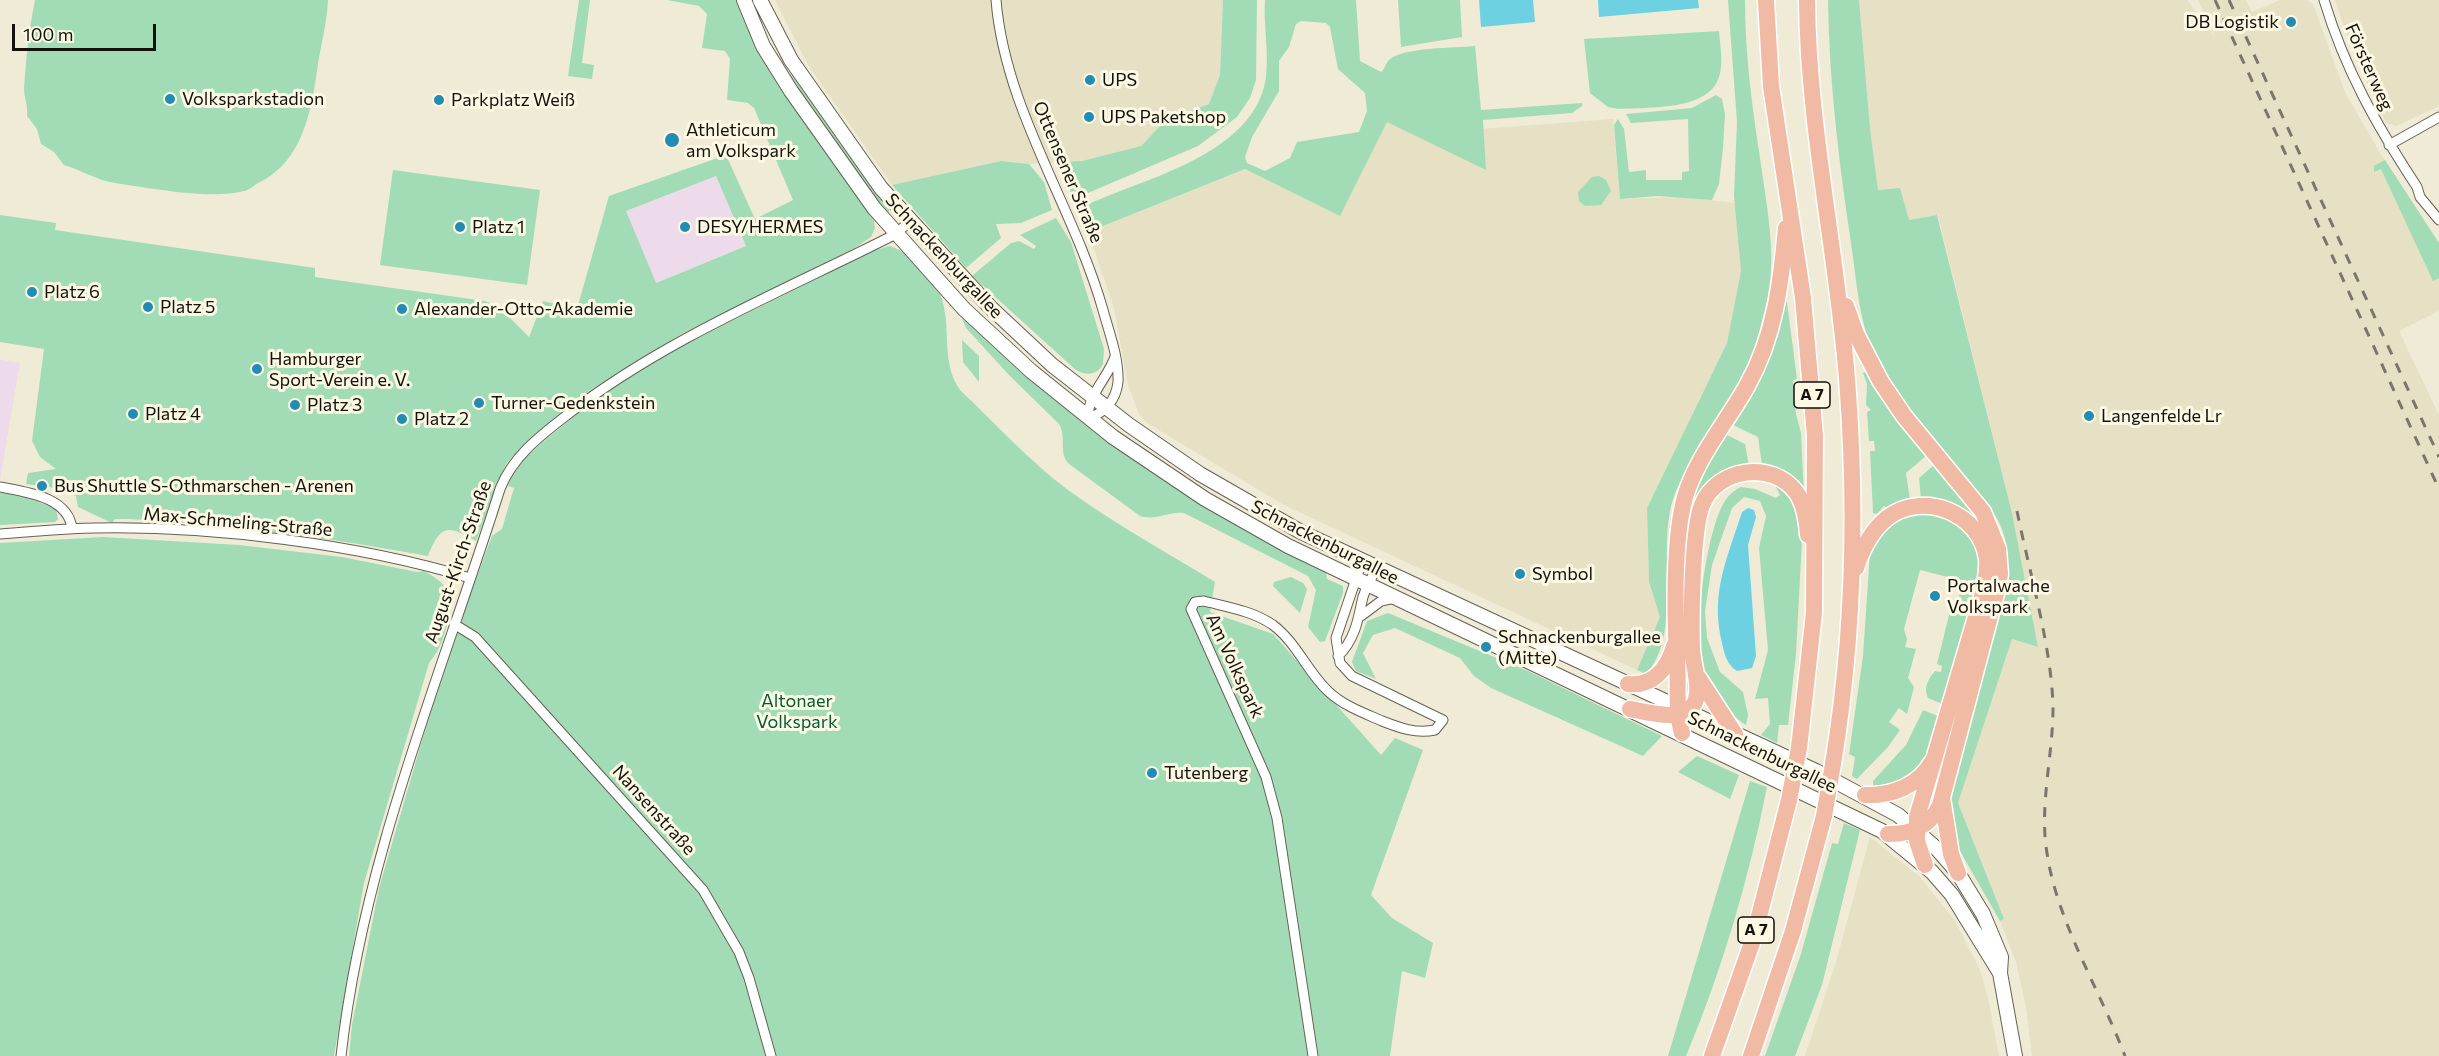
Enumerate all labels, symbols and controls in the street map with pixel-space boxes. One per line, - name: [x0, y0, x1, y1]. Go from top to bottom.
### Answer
- place label: DB Logistik: [2185, 11, 2279, 33]
- scale bar: [15, 12, 159, 50]
- marker: DB Logistik: [2284, 15, 2298, 29]
- street label: Försterweg: [2340, 20, 2398, 114]
- text: 100 m: [23, 23, 73, 45]
- place label: UPS: [1102, 69, 1137, 91]
- marker: UPS: [1083, 73, 1097, 87]
- place label: Volksparkstadion: [182, 88, 324, 110]
- place label: Parkplatz Weiß: [451, 89, 575, 111]
- marker: Volksparkstadion: [163, 92, 177, 106]
- marker: Parkplatz Weiß: [432, 93, 446, 107]
- street label: Ottensener Straße: [1028, 98, 1108, 246]
- place label: UPS Paketshop: [1101, 106, 1226, 128]
- marker: UPS Paketshop: [1082, 110, 1096, 124]
- place label: Athleticum am Volkspark: [686, 119, 796, 162]
- marker: Athleticum am Volkspark: [663, 131, 681, 149]
- street label: Schnackenburgallee: [881, 189, 1007, 323]
- place label: Platz 1: [472, 216, 525, 238]
- place label: DESY/HERMES: [697, 216, 823, 238]
- marker: Platz 1: [453, 220, 467, 234]
- marker: DESY/HERMES: [678, 220, 692, 234]
- place label: Platz 6: [44, 281, 100, 303]
- marker: Platz 6: [25, 285, 39, 299]
- place label: Platz 5: [160, 296, 215, 318]
- place label: Alexander-Otto-Akademie: [414, 298, 633, 320]
- marker: Platz 5: [141, 300, 155, 314]
- marker: Alexander-Otto-Akademie: [395, 302, 409, 316]
- place label: Hamburger Sport-Verein e. V.: [269, 348, 410, 391]
- marker: Hamburger Sport-Verein e. V.: [250, 362, 264, 376]
- road number: A 7: [1794, 382, 1830, 408]
- place label: Turner-Gedenkstein: [491, 392, 655, 414]
- place label: Platz 3: [307, 394, 362, 416]
- marker: Turner-Gedenkstein: [472, 396, 486, 410]
- marker: Platz 3: [288, 398, 302, 412]
- place label: Platz 4: [145, 403, 201, 425]
- place label: Langenfelde Lr: [2101, 405, 2222, 427]
- marker: Platz 4: [126, 407, 140, 421]
- place label: Platz 2: [414, 408, 469, 430]
- marker: Langenfelde Lr: [2082, 409, 2096, 423]
- marker: Platz 2: [395, 412, 409, 426]
- place label: Bus Shuttle S-Othmarschen - Arenen: [54, 475, 354, 497]
- street label: August-Kirch-Straße: [420, 478, 496, 646]
- marker: Bus Shuttle S-Othmarschen - Arenen: [35, 479, 49, 493]
- street label: Schnackenburgallee: [1248, 495, 1402, 589]
- street label: Max-Schmeling-Straße: [143, 503, 333, 541]
- place label: Symbol: [1532, 563, 1593, 585]
- marker: Symbol: [1513, 567, 1527, 581]
- place label: Portalwache Volkspark: [1947, 575, 2050, 618]
- marker: Portalwache Volkspark: [1928, 589, 1942, 603]
- street label: Am Volkspark: [1201, 610, 1269, 722]
- place label: Schnackenburgallee (Mitte): [1498, 626, 1661, 668]
- marker: Schnackenburgallee (Mitte): [1479, 640, 1493, 654]
- park label: Altonaer Volkspark: [756, 690, 838, 732]
- street label: Schnackenburgallee: [1684, 707, 1840, 797]
- street label: Nansenstraße: [608, 761, 700, 859]
- place label: Tutenberg: [1164, 762, 1248, 784]
- marker: Tutenberg: [1145, 766, 1159, 780]
- road number: A 7: [1738, 917, 1774, 943]

